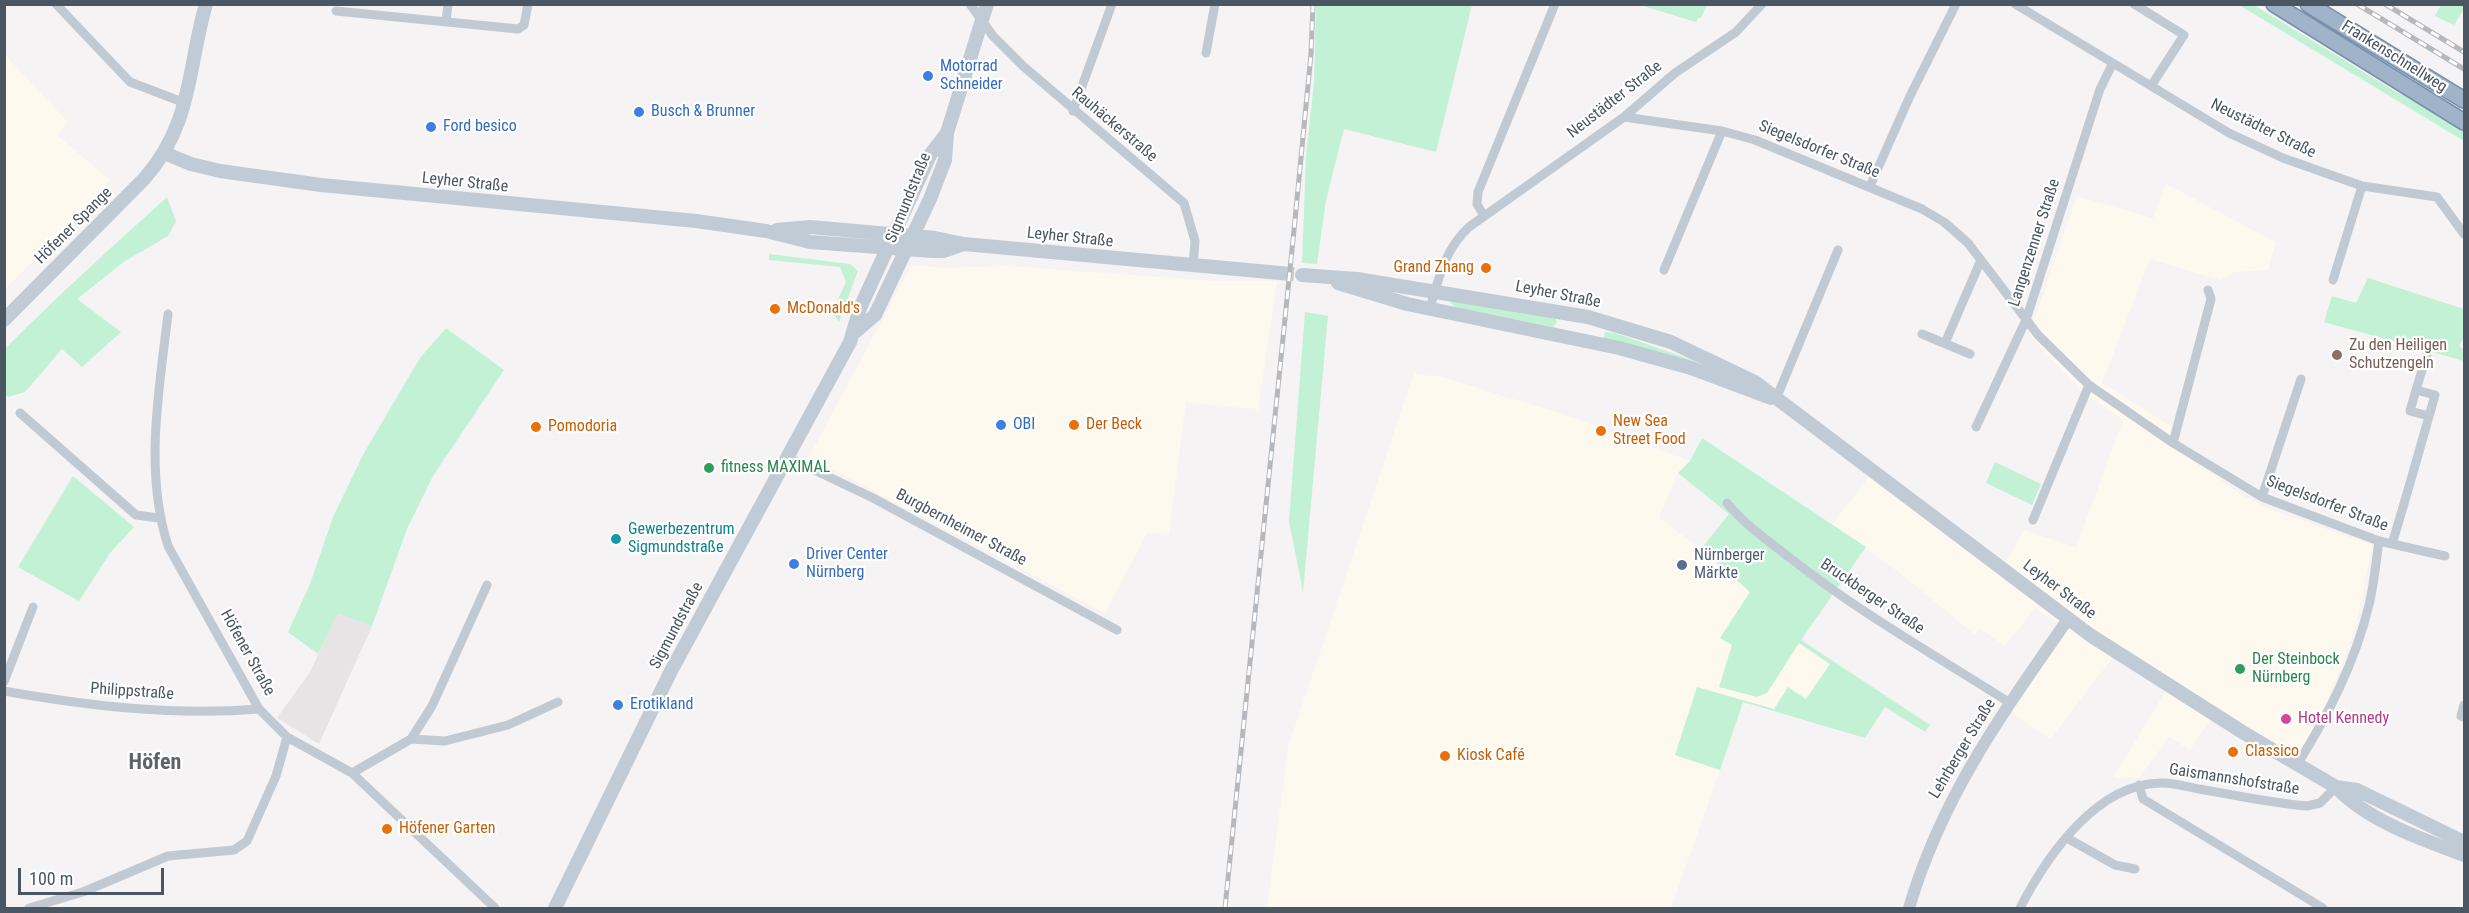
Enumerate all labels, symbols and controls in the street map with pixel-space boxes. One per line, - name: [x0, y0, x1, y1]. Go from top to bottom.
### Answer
- street label: Frankenschnellweg: [2338, 17, 2450, 97]
- place label: Motorrad Schneider: [940, 57, 1003, 95]
- street label: Neustädter Straße: [1564, 57, 1666, 143]
- marker: Motorrad Schneider: [921, 69, 935, 83]
- street label: Rauhäckerstraße: [1067, 84, 1161, 166]
- street label: Neustädter Straße: [2207, 95, 2319, 163]
- place label: Busch & Brunner: [651, 102, 755, 122]
- marker: Busch & Brunner: [632, 105, 646, 119]
- place label: Ford besico: [443, 117, 517, 137]
- street label: Siegelsdorfer Straße: [1756, 117, 1882, 183]
- marker: Ford besico: [424, 120, 438, 134]
- street label: Sigmundstraße: [882, 150, 936, 246]
- street label: Leyher Straße: [421, 169, 509, 197]
- street label: Langenzenner Straße: [2005, 177, 2065, 309]
- street label: Höfener Spange: [31, 183, 117, 269]
- street label: Leyher Straße: [1026, 224, 1114, 252]
- place label: Grand Zhang: [1394, 258, 1474, 278]
- marker: Grand Zhang: [1479, 261, 1493, 275]
- street label: Leyher Straße: [1514, 277, 1602, 313]
- place label: McDonald's: [787, 299, 860, 319]
- marker: McDonald's: [768, 302, 782, 316]
- place label: Zu den Heiligen Schutzengeln: [2349, 336, 2447, 374]
- marker: Zu den Heiligen Schutzengeln: [2330, 348, 2344, 362]
- place label: New Sea Street Food: [1613, 412, 1686, 450]
- place label: OBI: [1013, 415, 1035, 435]
- place label: Der Beck: [1086, 415, 1142, 435]
- place label: Pomodoria: [548, 417, 617, 437]
- marker: OBI: [994, 418, 1008, 432]
- marker: Der Beck: [1067, 418, 1081, 432]
- marker: Pomodoria: [529, 420, 543, 434]
- marker: New Sea Street Food: [1594, 424, 1608, 438]
- place label: fitness MAXIMAL: [721, 458, 830, 478]
- marker: fitness MAXIMAL: [702, 461, 716, 475]
- street label: Siegelsdorfer Straße: [2263, 472, 2391, 536]
- street label: Burgbernheimer Straße: [892, 485, 1030, 571]
- place label: Gewerbezentrum Sigmundstraße: [628, 520, 735, 558]
- marker: Gewerbezentrum Sigmundstraße: [609, 532, 623, 546]
- place label: Driver Center Nürnberg: [806, 545, 888, 583]
- place label: Nürnberger Märkte: [1694, 546, 1765, 584]
- street label: Bruckberger Straße: [1816, 555, 1928, 639]
- street label: Leyher Straße: [2019, 556, 2099, 624]
- marker: Driver Center Nürnberg: [787, 557, 801, 571]
- marker: Nürnberger Märkte: [1675, 558, 1689, 572]
- street label: Sigmundstraße: [646, 579, 708, 673]
- street label: Höfener Straße: [216, 607, 278, 699]
- place label: Der Steinbock Nürnberg: [2252, 650, 2340, 688]
- marker: Der Steinbock Nürnberg: [2233, 662, 2247, 676]
- street label: Philippstraße: [90, 680, 174, 704]
- place label: Erotikland: [630, 695, 693, 715]
- street label: Lehrberger Straße: [1926, 696, 2000, 802]
- marker: Erotikland: [611, 698, 625, 712]
- place label: Hotel Kennedy: [2298, 709, 2389, 729]
- marker: Hotel Kennedy: [2279, 712, 2293, 726]
- place label: Classico: [2245, 742, 2299, 762]
- marker: Classico: [2226, 745, 2240, 759]
- place label: Kiosk Café: [1457, 746, 1525, 766]
- marker: Kiosk Café: [1438, 749, 1452, 763]
- district label: Höfen: [129, 750, 181, 776]
- street label: Gaismannshofstraße: [2168, 760, 2300, 800]
- place label: Höfener Garten: [399, 819, 495, 839]
- marker: Höfener Garten: [380, 822, 394, 836]
- scale bar: [21, 856, 166, 894]
- text: 100 m: [29, 868, 73, 889]

